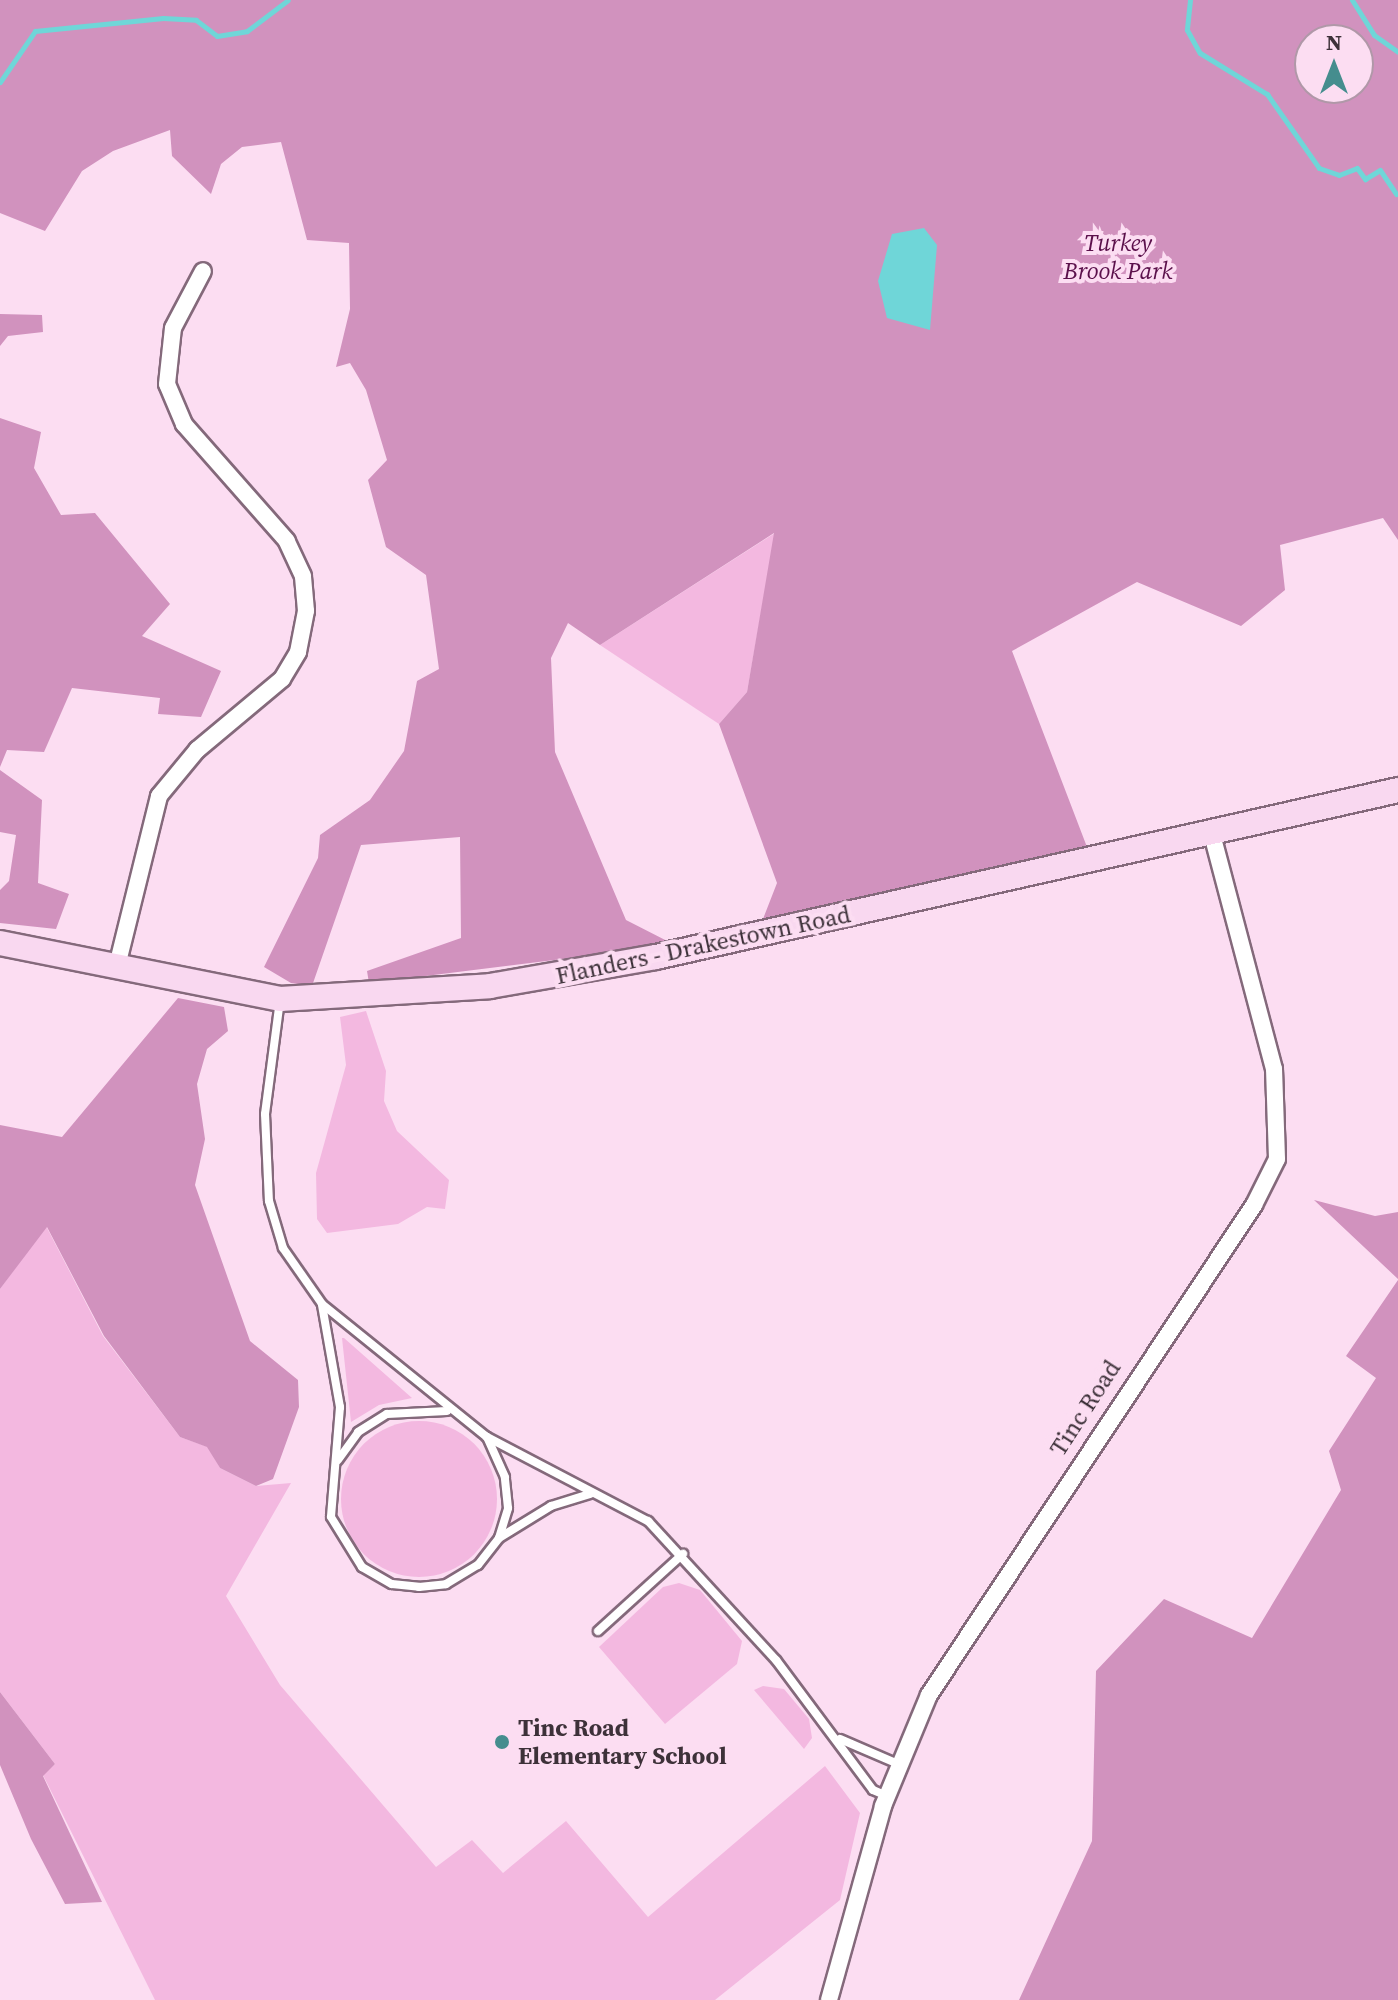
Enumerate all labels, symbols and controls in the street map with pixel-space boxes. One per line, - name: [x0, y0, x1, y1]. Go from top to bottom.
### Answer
- north arrow: [1294, 24, 1374, 104]
- text: N: [1326, 27, 1342, 57]
- park label: Turkey Brook Park: [1063, 229, 1173, 285]
- street label: Flanders - Drakestown Road: [553, 900, 853, 990]
- street label: Tinc Road: [1044, 1355, 1126, 1461]
- place label: Tinc Road Elementary School: [518, 1714, 727, 1770]
- marker: Tinc Road Elementary School: [493, 1733, 511, 1751]

